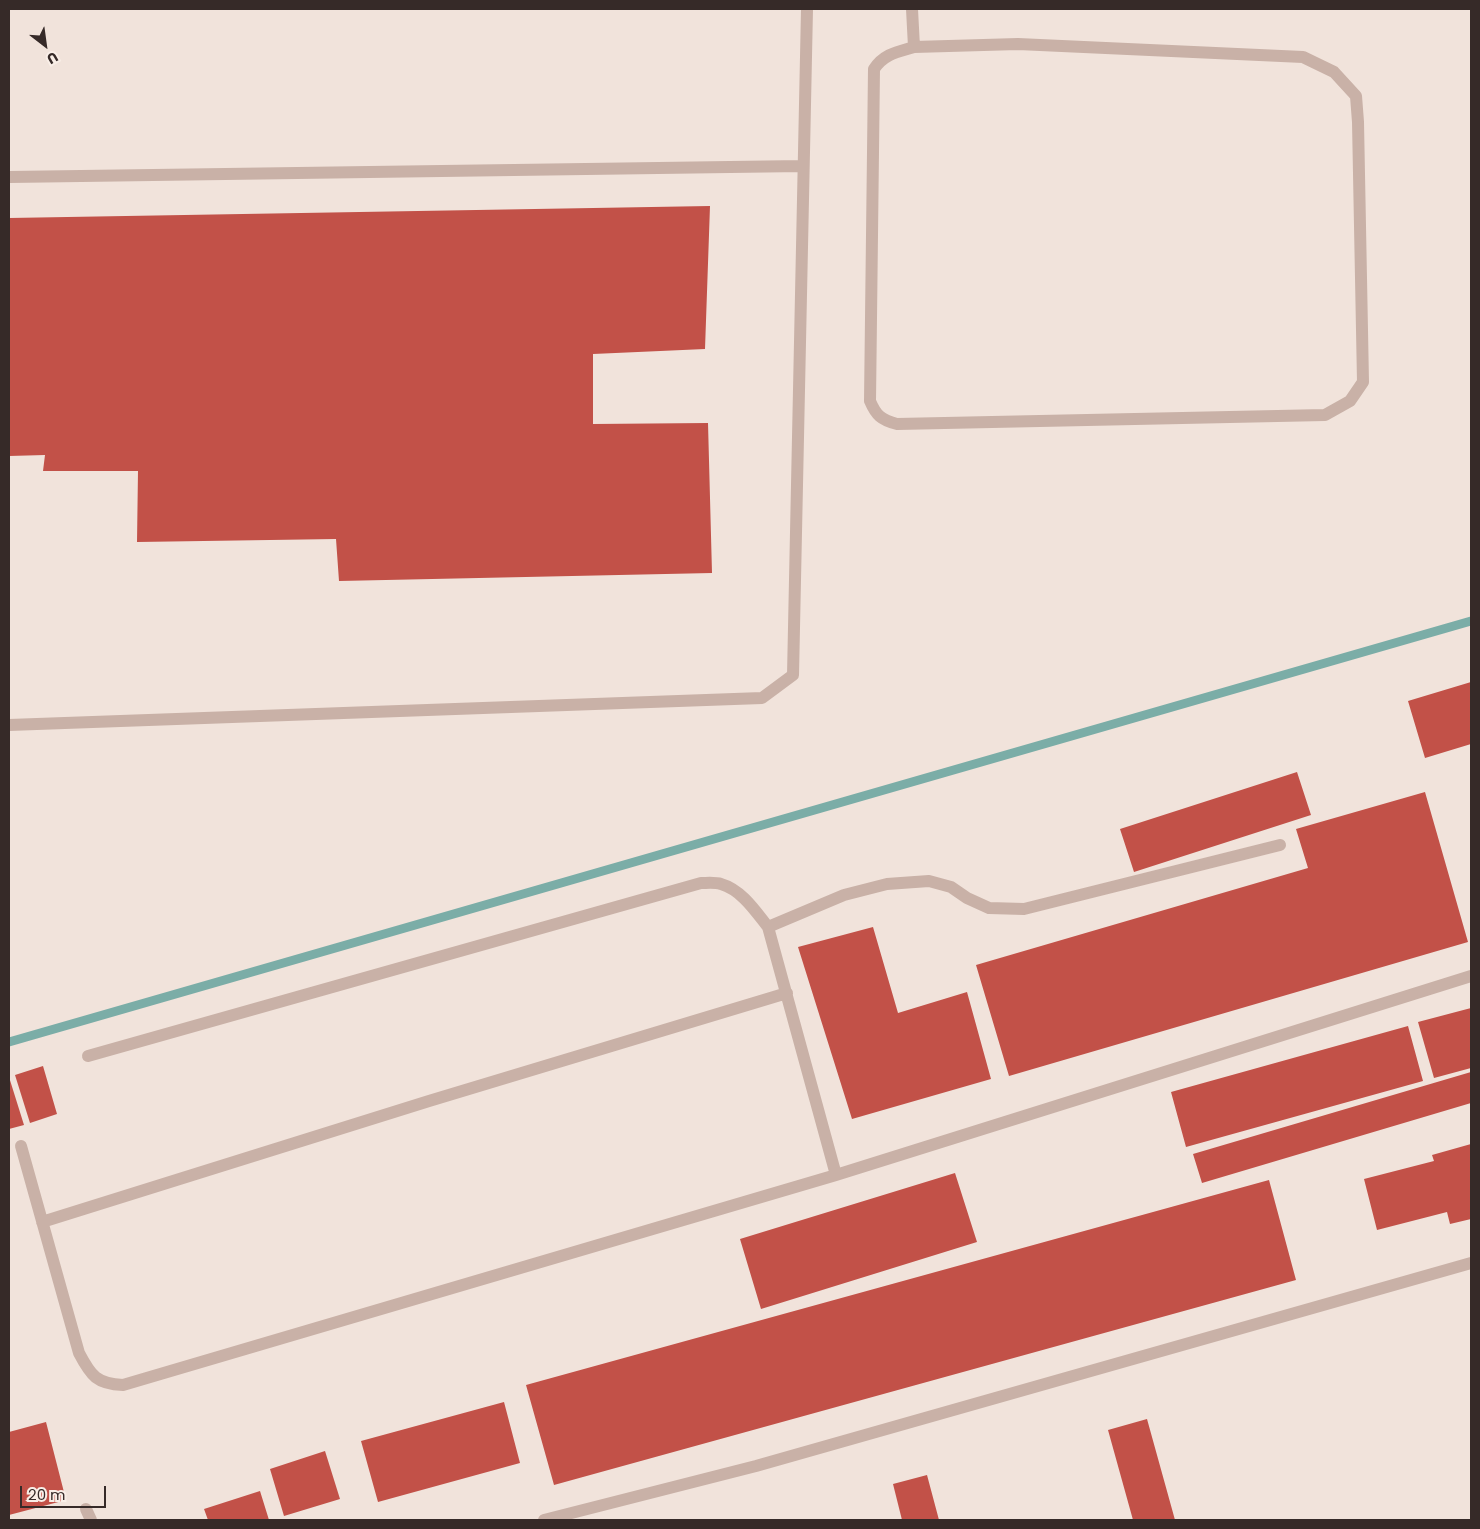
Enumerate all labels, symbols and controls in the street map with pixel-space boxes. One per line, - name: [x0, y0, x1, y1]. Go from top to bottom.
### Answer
- north arrow: [20, 20, 70, 70]
- text: U: [43, 47, 62, 69]
- scale bar: [22, 1476, 109, 1508]
- text: 20 m: [28, 1484, 66, 1505]

